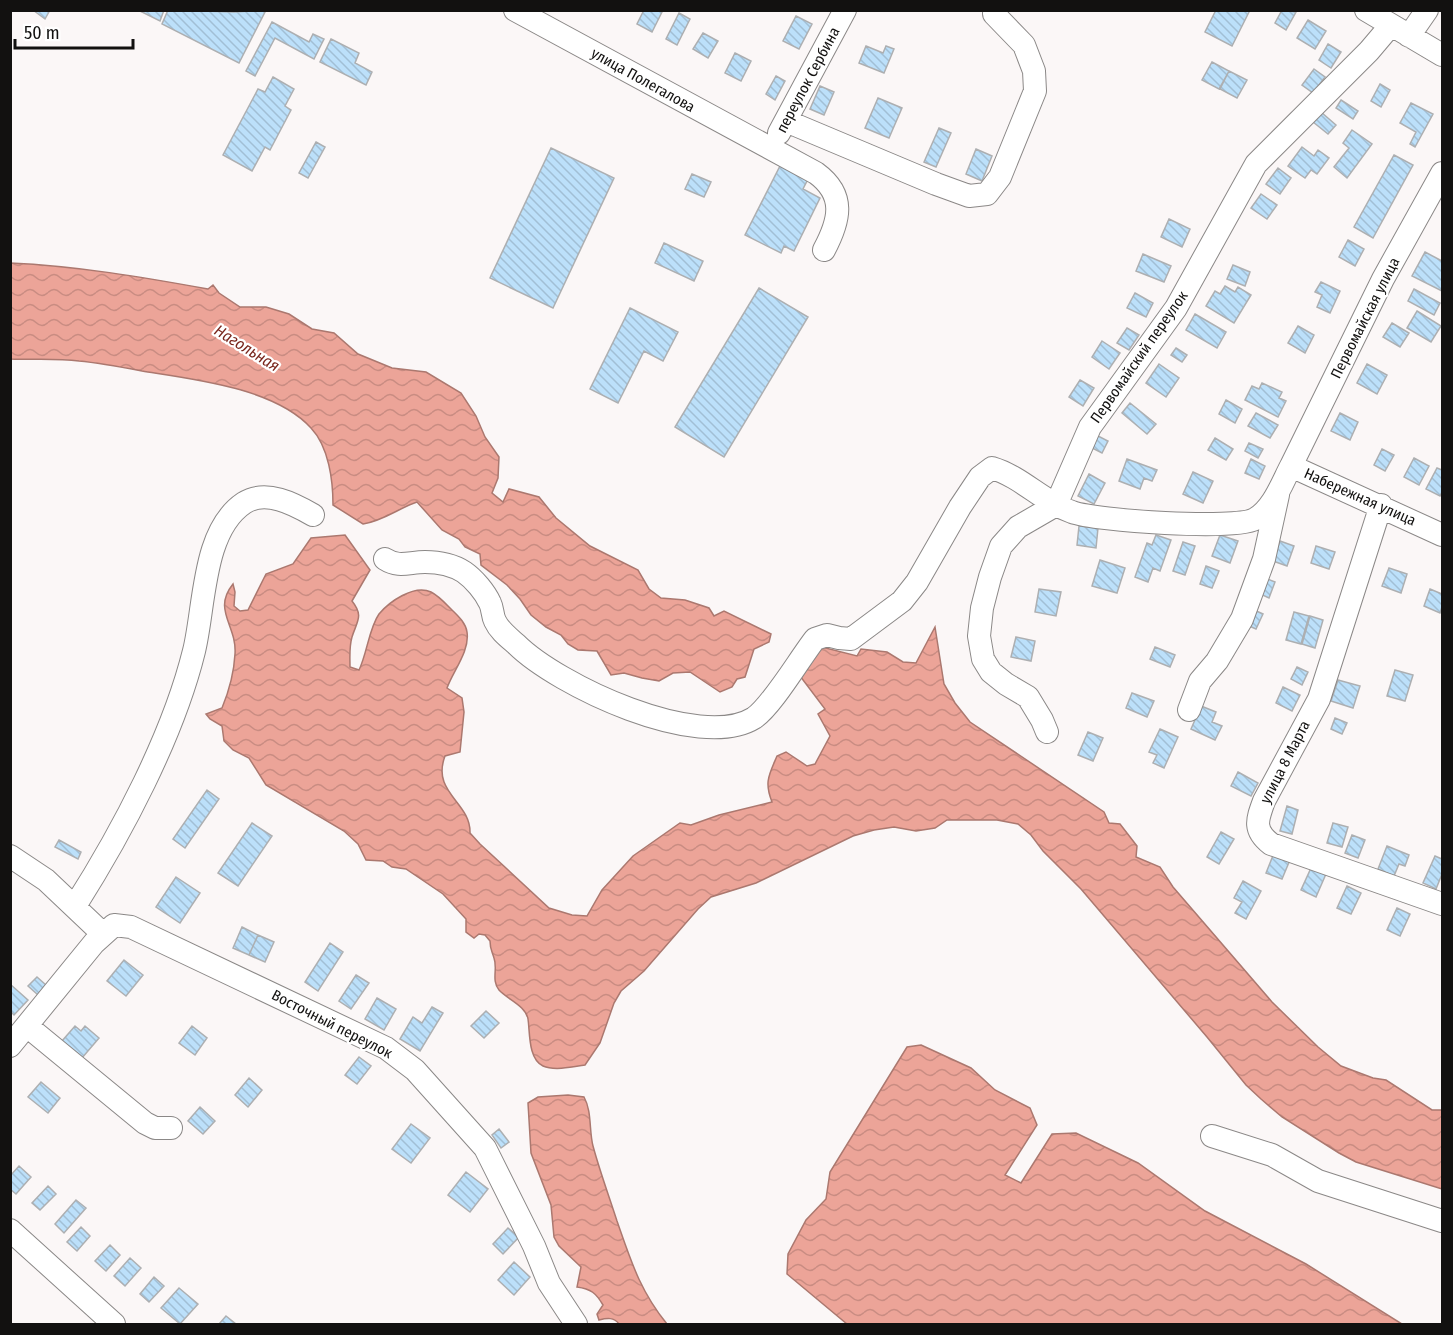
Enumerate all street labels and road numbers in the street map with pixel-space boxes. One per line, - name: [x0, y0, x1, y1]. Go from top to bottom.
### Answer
- street label: переулок Сербина: [773, 24, 843, 136]
- street label: улица Полегалова: [588, 44, 698, 116]
- street label: Первомайская улица: [1327, 254, 1403, 382]
- street label: Первомайский переулок: [1087, 287, 1191, 427]
- street label: Набережная улица: [1301, 464, 1419, 530]
- street label: улица 8 Марта: [1256, 718, 1314, 806]
- street label: Восточный переулок: [269, 986, 395, 1062]

